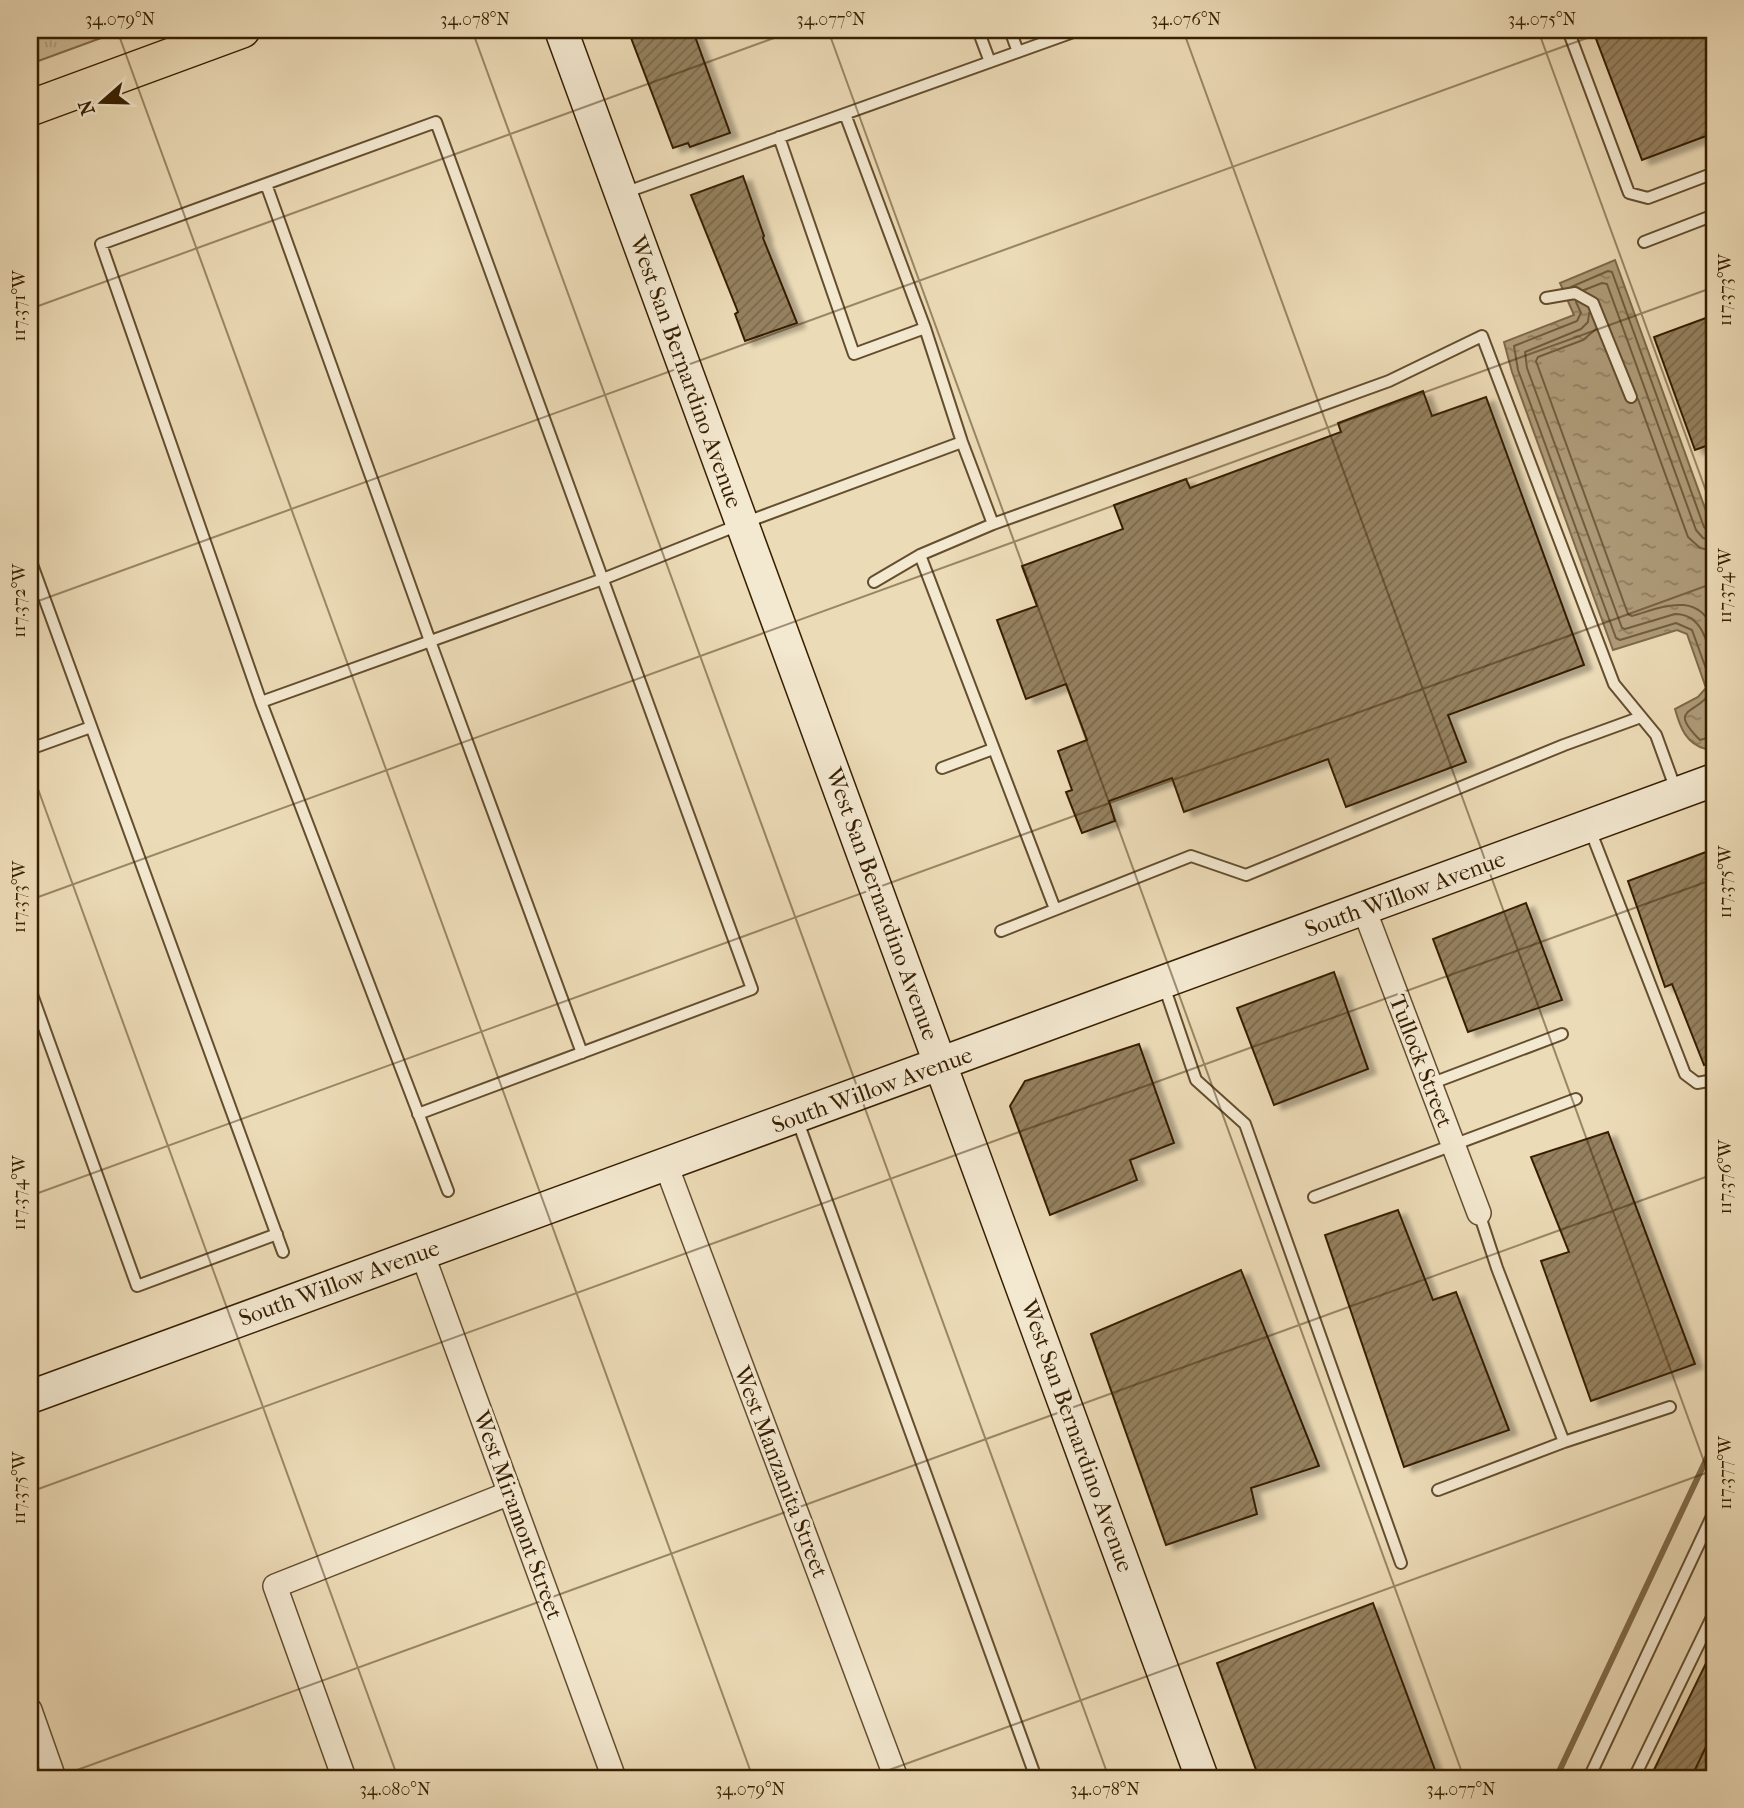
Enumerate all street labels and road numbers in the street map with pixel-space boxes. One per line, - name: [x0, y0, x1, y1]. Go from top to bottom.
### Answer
- street label: West San Bernardino Avenue: [624, 231, 748, 512]
- street label: West San Bernardino Avenue: [820, 763, 944, 1044]
- street label: South Willow Avenue: [1301, 845, 1509, 943]
- street label: Tullock Street: [1383, 991, 1459, 1131]
- street label: South Willow Avenue: [768, 1041, 976, 1139]
- street label: South Willow Avenue: [235, 1234, 443, 1332]
- street label: West San Bernardino Avenue: [1015, 1295, 1139, 1576]
- street label: West Manzanita Street: [728, 1361, 834, 1582]
- street label: West Miramont Street: [467, 1406, 568, 1623]

